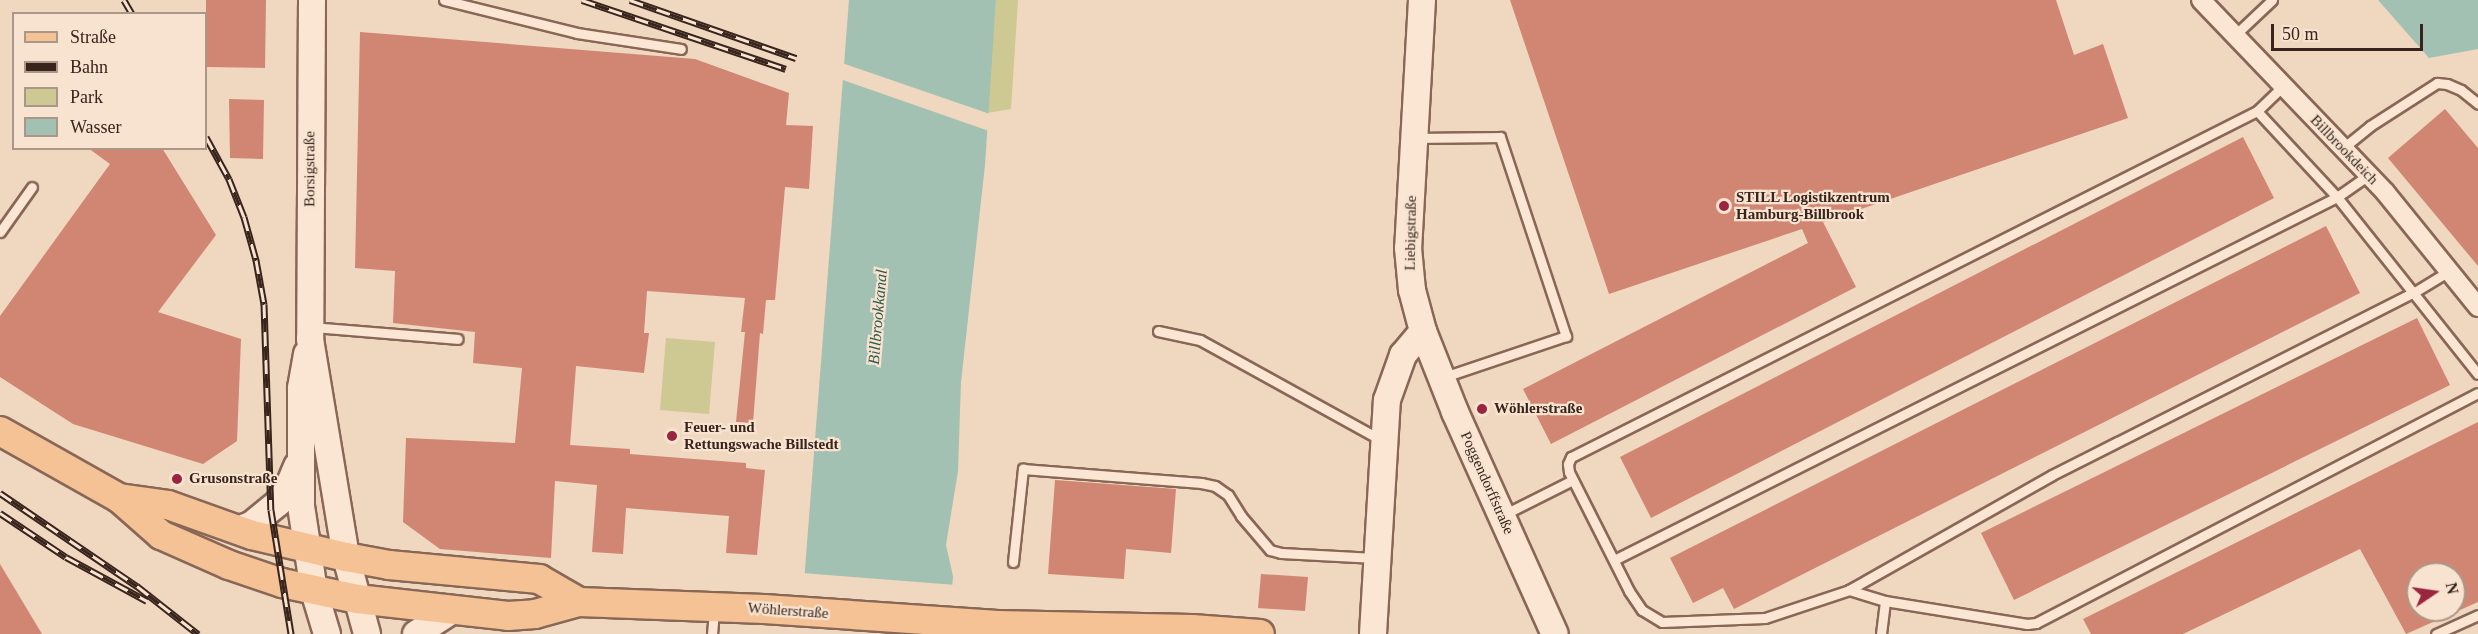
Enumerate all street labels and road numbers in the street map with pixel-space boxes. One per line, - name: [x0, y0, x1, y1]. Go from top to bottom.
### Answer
- street label: Billbrookdeich: [2306, 111, 2382, 189]
- street label: Borsigstraße: [301, 131, 319, 207]
- street label: Liebigstraße: [1401, 195, 1421, 271]
- street label: Poggendorffstraße: [1456, 429, 1518, 537]
- street label: Wöhlerstraße: [747, 599, 829, 623]

